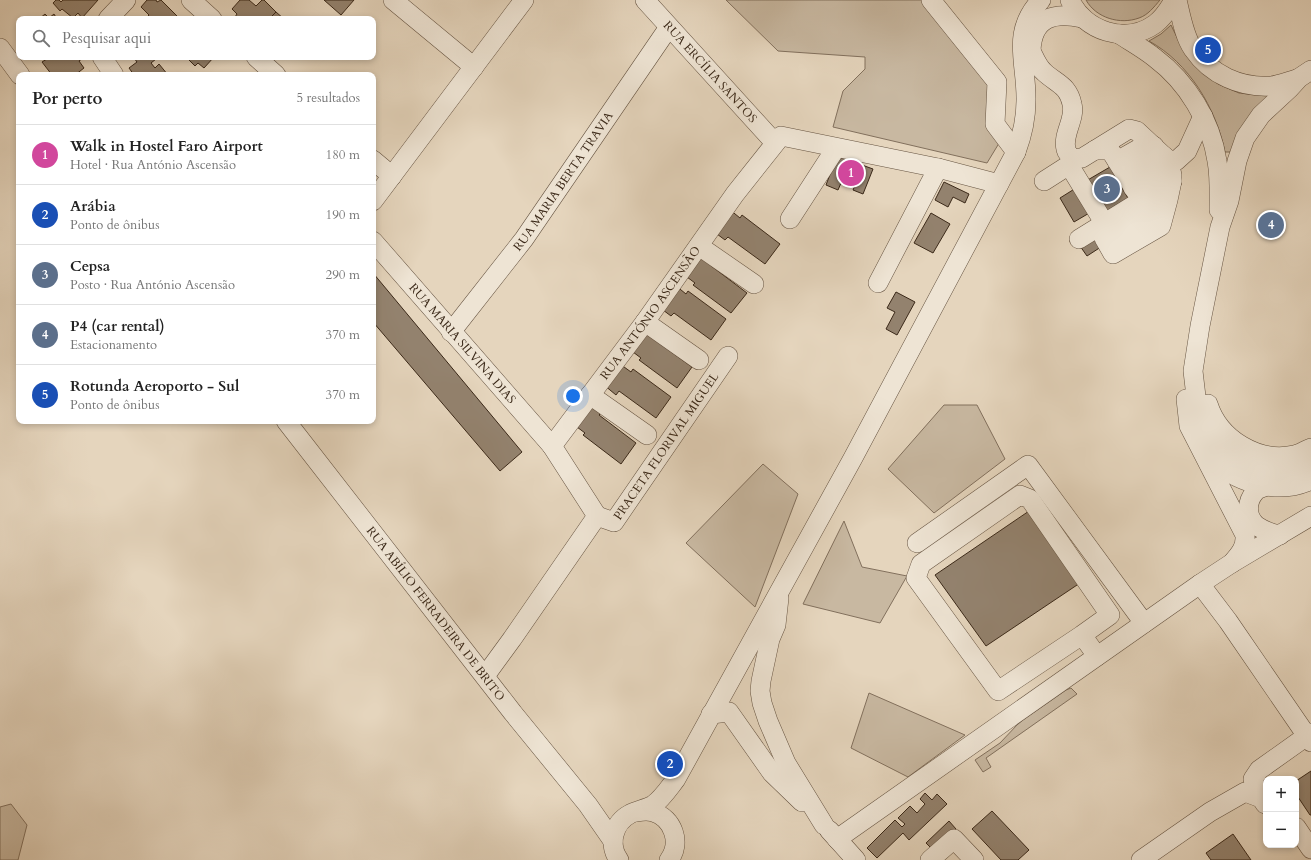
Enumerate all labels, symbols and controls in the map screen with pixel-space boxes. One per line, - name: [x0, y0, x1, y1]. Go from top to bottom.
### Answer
- search box: [16, 16, 376, 60]
- street label: RUA ERCÍLIA SANTOS: [660, 18, 761, 126]
- icon: search: [30, 27, 52, 49]
- text: Pesquisar aqui: [62, 28, 151, 48]
- pin: 5: [1195, 35, 1221, 65]
- text: Por perto: [32, 87, 102, 110]
- text: 5 resultados: [296, 89, 360, 107]
- street label: RUA MARIA BERTA TRAVIA: [510, 108, 617, 254]
- text: Walk in Hostel Faro Airport: [70, 136, 263, 156]
- text: 1: [42, 146, 48, 164]
- text: 180 m: [326, 146, 360, 164]
- text: Hotel · Rua António Ascensão: [70, 156, 236, 174]
- pin: 1: [838, 158, 864, 188]
- pin: 3: [1094, 174, 1120, 204]
- text: Arábia: [70, 196, 116, 216]
- text: 2: [42, 206, 48, 224]
- text: 190 m: [326, 206, 360, 224]
- pin: 4: [1258, 210, 1284, 240]
- text: Ponto de ônibus: [70, 216, 160, 234]
- street label: RUA ANTÓNIO ASCENSÃO: [597, 243, 704, 383]
- text: Cepsa: [70, 256, 110, 276]
- text: 3: [42, 266, 48, 284]
- text: 290 m: [326, 266, 360, 284]
- text: Posto · Rua António Ascensão: [70, 276, 235, 294]
- street label: RUA MARIA SILVINA DIAS: [406, 280, 519, 407]
- text: P4 (car rental): [70, 316, 165, 336]
- text: 4: [42, 326, 48, 344]
- text: 370 m: [326, 326, 360, 344]
- text: Estacionamento: [70, 336, 157, 354]
- street label: PRACETA FLORIVAL MIGUEL: [610, 369, 723, 523]
- text: Rotunda Aeroporto - Sul: [70, 376, 239, 396]
- text: 5: [42, 386, 48, 404]
- text: 370 m: [326, 386, 360, 404]
- your location: [563, 386, 583, 406]
- text: Ponto de ônibus: [70, 396, 160, 414]
- street label: RUA ABÍLIO FERRADEIRA DE BRITO: [363, 523, 509, 704]
- pin: 2: [657, 749, 683, 779]
- map controls: [1263, 776, 1299, 848]
- button: +: [1263, 776, 1299, 812]
- button: −: [1263, 812, 1299, 848]

